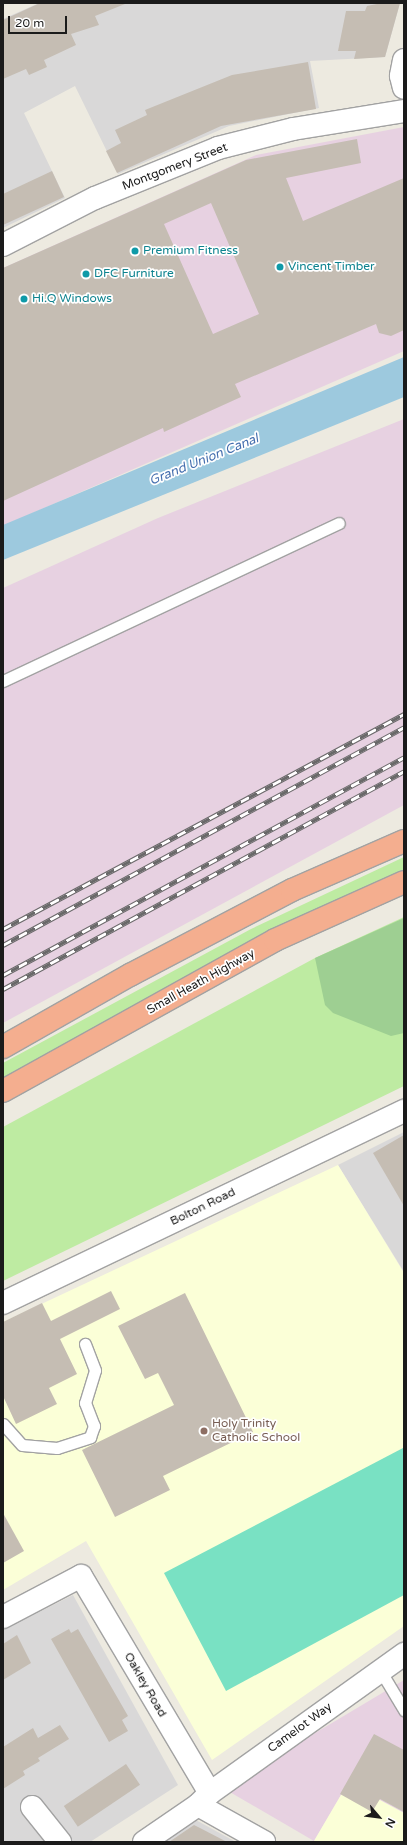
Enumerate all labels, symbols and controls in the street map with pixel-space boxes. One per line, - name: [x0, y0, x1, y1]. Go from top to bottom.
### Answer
- scale bar: [10, 8, 69, 34]
- text: 20 m: [15, 16, 44, 30]
- street label: Montgomery Street: [120, 140, 230, 194]
- place label: Premium Fitness: [143, 244, 238, 258]
- marker: Premium Fitness: [130, 246, 140, 256]
- place label: Vincent Timber: [288, 260, 375, 274]
- marker: Vincent Timber: [275, 262, 285, 272]
- place label: DFC Furniture: [94, 267, 174, 281]
- marker: DFC Furniture: [81, 269, 91, 279]
- place label: Hi.Q Windows: [32, 292, 112, 306]
- marker: Hi.Q Windows: [19, 294, 29, 304]
- water label: Grand Union Canal: [147, 431, 261, 489]
- street label: Small Heath Highway: [145, 946, 257, 1018]
- street label: Bolton Road: [168, 1185, 238, 1229]
- place label: Holy Trinity Catholic School: [212, 1417, 300, 1445]
- marker: Holy Trinity Catholic School: [199, 1426, 209, 1436]
- street label: Oakley Road: [121, 1650, 169, 1720]
- street label: Camelot Way: [265, 1700, 335, 1756]
- north arrow: [359, 1797, 399, 1837]
- text: N: [382, 1816, 398, 1830]

